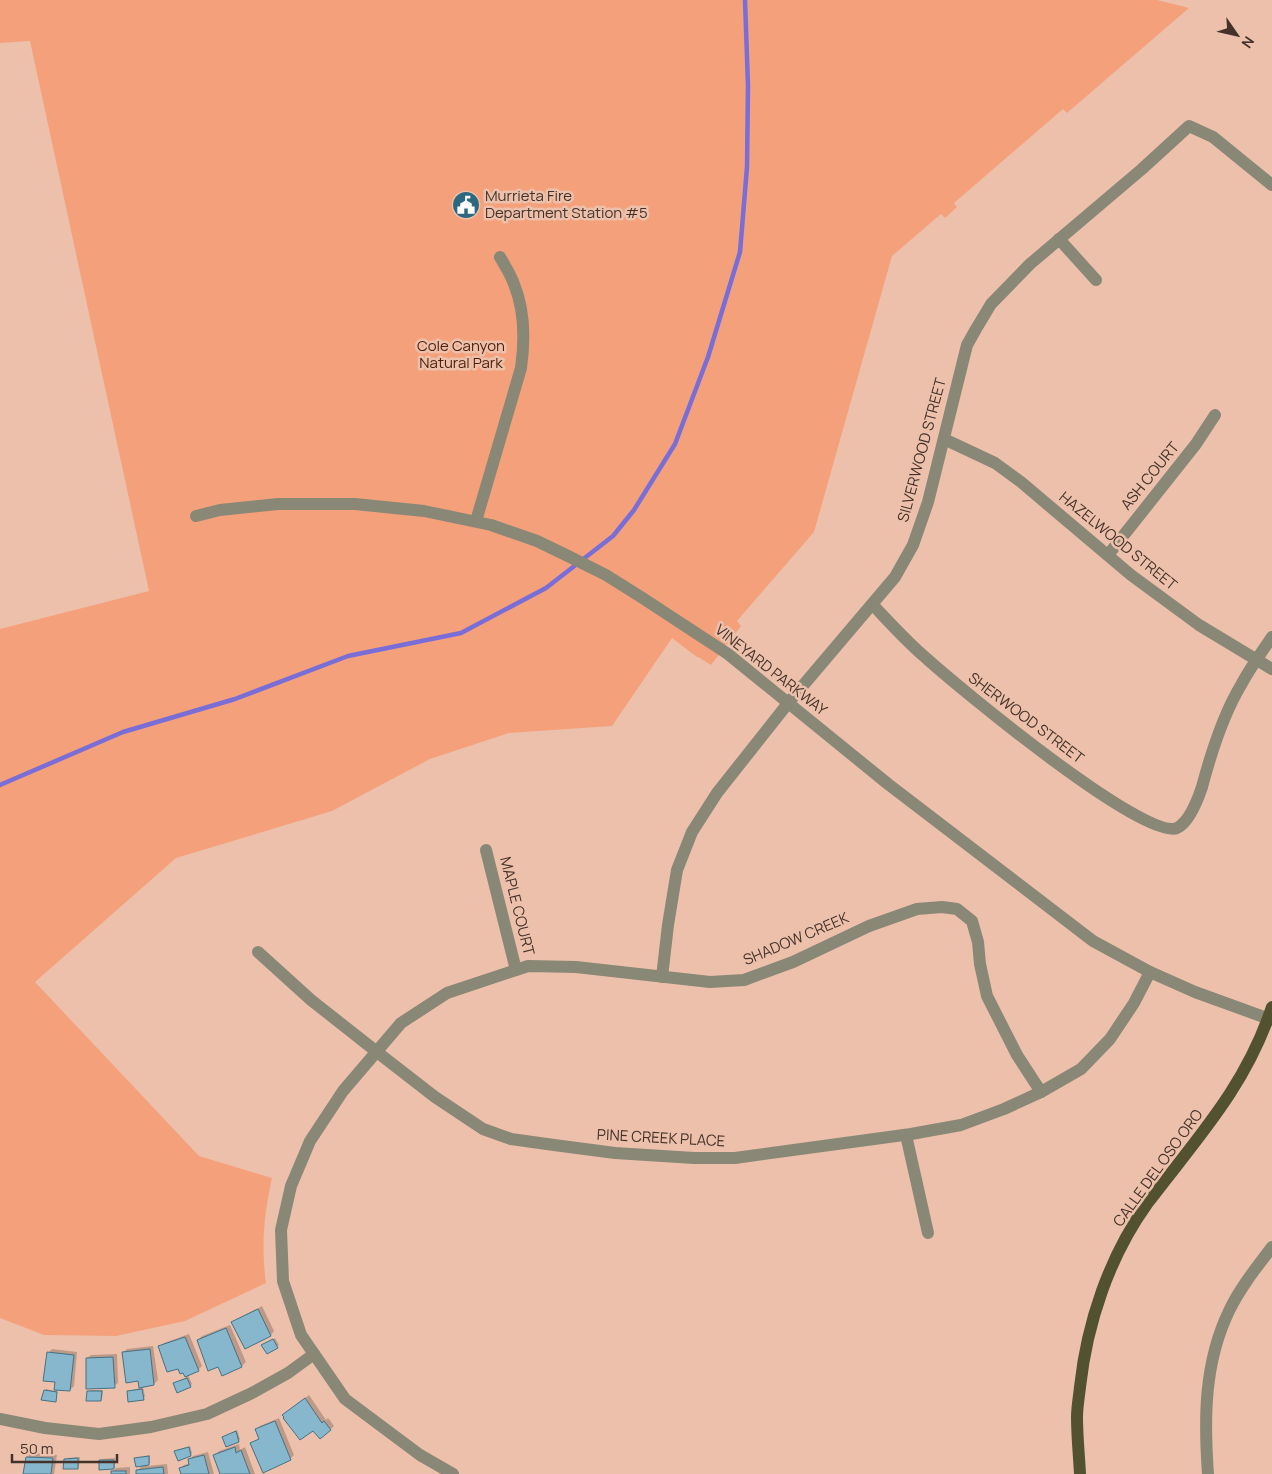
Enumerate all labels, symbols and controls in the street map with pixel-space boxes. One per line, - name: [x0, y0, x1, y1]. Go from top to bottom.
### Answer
- north arrow: [1212, 10, 1262, 60]
- text: N: [1238, 33, 1259, 52]
- place label: Murrieta Fire Department Station #5: [485, 185, 648, 223]
- public building icon: Murrieta Fire Department Station #5: [451, 190, 481, 220]
- park label: Cole Canyon Natural Park: [417, 335, 505, 373]
- street label: SILVERWOOD STREET: [892, 375, 951, 524]
- street label: ASH COURT: [1116, 437, 1184, 514]
- street label: HAZELWOOD STREET: [1055, 486, 1182, 595]
- street label: VINEYARD PARKWAY: [711, 619, 832, 720]
- street label: SHERWOOD STREET: [964, 667, 1088, 768]
- street label: MAPLE COURT: [495, 854, 540, 957]
- street label: SHADOW CREEK: [740, 907, 852, 970]
- street label: CALLE DEL OSO ORO: [1108, 1105, 1207, 1231]
- street label: PINE CREEK PLACE: [596, 1124, 726, 1151]
- scale bar: [12, 1432, 118, 1464]
- text: 50 m: [20, 1438, 54, 1459]

